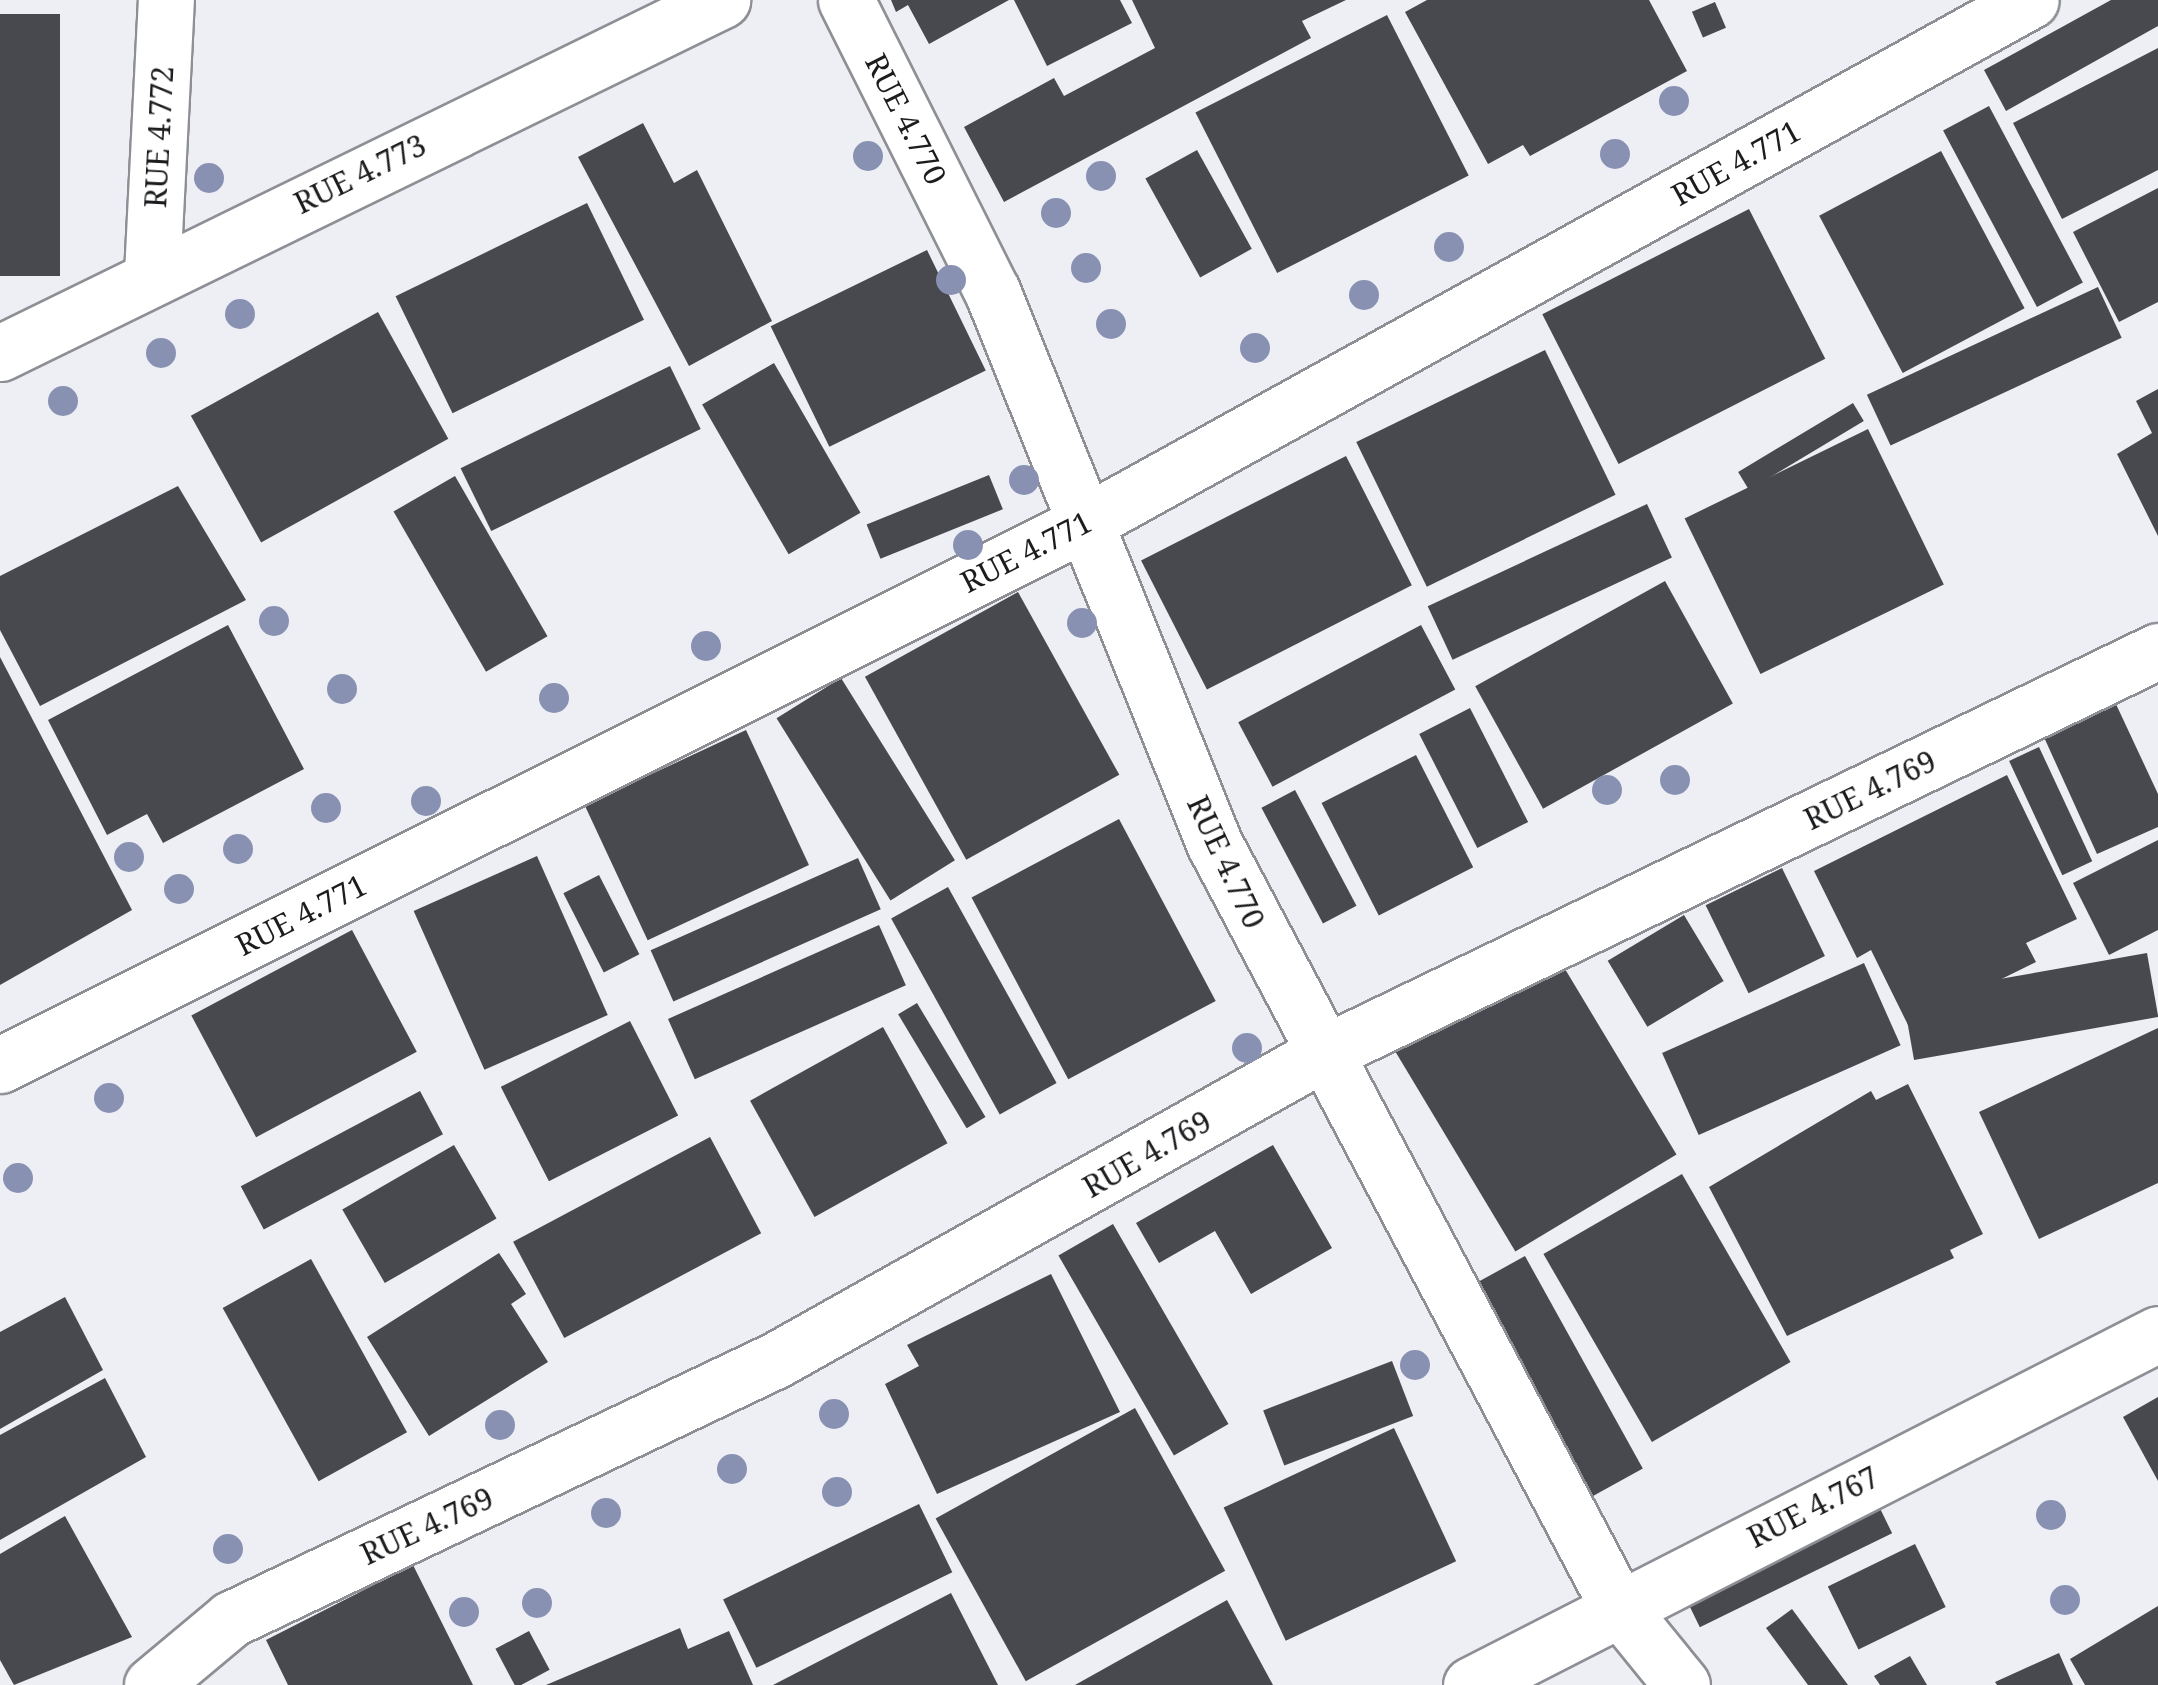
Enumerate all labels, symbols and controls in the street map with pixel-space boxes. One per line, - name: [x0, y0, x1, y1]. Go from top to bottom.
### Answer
- street label: RUE 4.770: [858, 48, 954, 190]
- street label: RUE 4.772: [137, 65, 181, 209]
- street label: RUE 4.771: [1665, 113, 1807, 213]
- street label: RUE 4.773: [288, 127, 432, 221]
- street label: RUE 4.771: [955, 504, 1097, 600]
- street label: RUE 4.769: [1798, 743, 1942, 837]
- street label: RUE 4.770: [1180, 790, 1272, 934]
- street label: RUE 4.771: [230, 867, 372, 963]
- street label: RUE 4.769: [1077, 1103, 1217, 1205]
- street label: RUE 4.767: [1742, 1459, 1884, 1555]
- street label: RUE 4.769: [355, 1480, 499, 1572]

